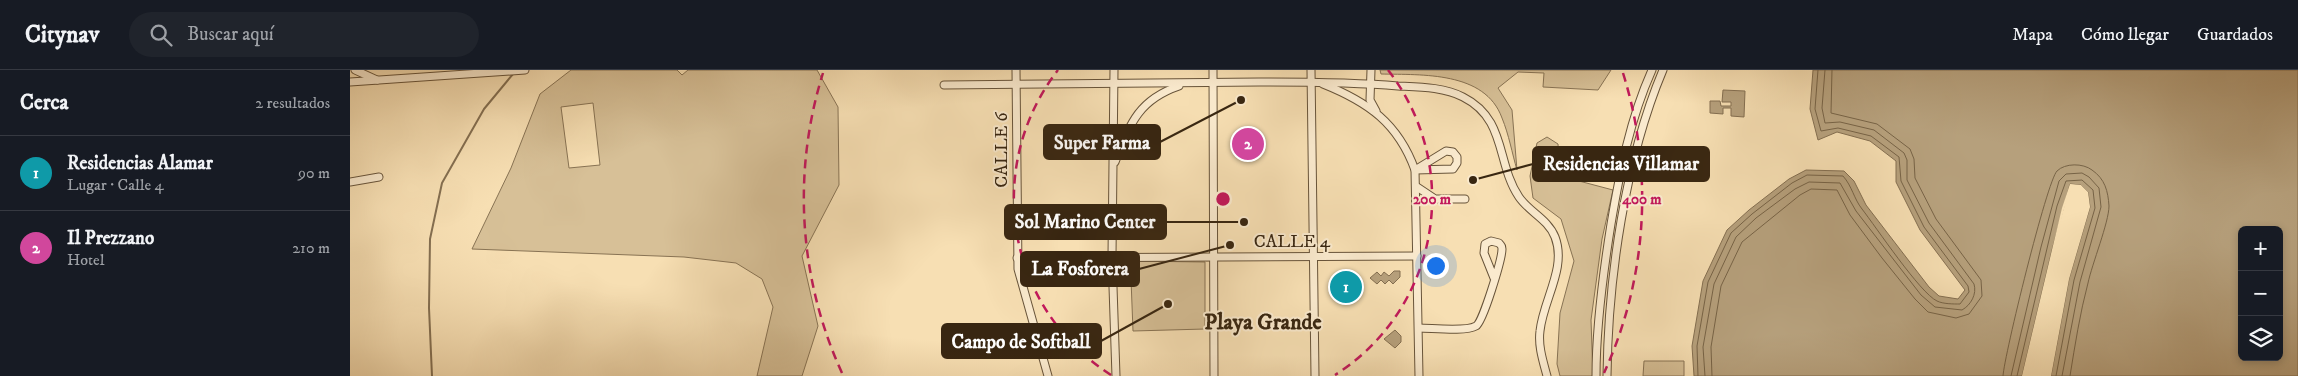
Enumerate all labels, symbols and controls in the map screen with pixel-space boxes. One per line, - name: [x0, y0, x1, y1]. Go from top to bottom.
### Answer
- search box: [129, 12, 479, 57]
- text: Citynav: [25, 20, 99, 50]
- icon: search: [147, 21, 175, 49]
- text: Buscar aquí: [187, 23, 274, 46]
- text: Mapa: [2012, 24, 2053, 46]
- text: Cómo llegar: [2081, 24, 2169, 46]
- text: Guardados: [2197, 24, 2273, 46]
- text: Cerca: [20, 90, 68, 116]
- text: 2 resultados: [255, 93, 330, 113]
- street label: CALLE 6: [991, 112, 1013, 188]
- callout: Super Farma: [1044, 125, 1160, 159]
- pin: 2: [1232, 125, 1264, 163]
- text: Super Farma: [1054, 132, 1151, 155]
- callout: Residencias Villamar: [1533, 147, 1709, 181]
- text: Residencias Alamar: [67, 152, 213, 175]
- text: Residencias Villamar: [1543, 153, 1700, 176]
- text: 1: [33, 163, 39, 183]
- text: 90 m: [298, 163, 330, 183]
- text: Lugar · Calle 4: [67, 175, 164, 195]
- centre of rings: [1214, 190, 1232, 208]
- text: 200 m: [1413, 190, 1452, 209]
- text: 400 m: [1621, 190, 1662, 209]
- callout: Sol Marino Center: [1005, 205, 1166, 239]
- text: Sol Marino Center: [1015, 211, 1156, 234]
- map controls: [2238, 226, 2283, 361]
- button: +: [2238, 226, 2283, 271]
- text: Il Prezzano: [67, 227, 154, 250]
- street label: CALLE 4: [1254, 231, 1331, 253]
- text: 2: [32, 238, 40, 258]
- text: 210 m: [292, 238, 330, 258]
- text: Hotel: [67, 250, 105, 270]
- callout: La Fosforera: [1021, 252, 1139, 286]
- your location: [1423, 253, 1449, 279]
- text: La Fosforera: [1031, 258, 1130, 281]
- pin: 1: [1330, 268, 1362, 306]
- button: −: [2238, 271, 2283, 316]
- district label: Playa Grande: [1204, 309, 1322, 336]
- button: layers: [2238, 316, 2283, 361]
- callout: Campo de Softball: [942, 324, 1101, 358]
- text: Campo de Softball: [952, 331, 1091, 354]

